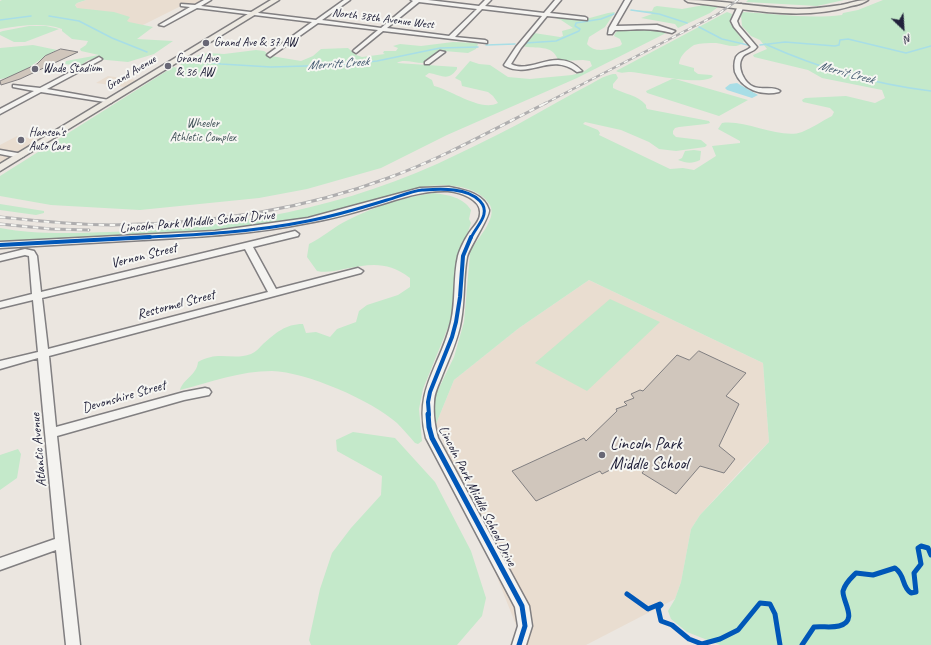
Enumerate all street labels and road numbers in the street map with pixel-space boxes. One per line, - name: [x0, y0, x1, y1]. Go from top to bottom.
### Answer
- street label: North 38th Avenue West: [331, 6, 435, 32]
- street label: Grand Avenue: [103, 52, 159, 94]
- street label: Lincoln Park Middle School Drive: [119, 207, 275, 237]
- street label: Vernon Street: [109, 240, 179, 272]
- street label: Restormel Street: [135, 287, 217, 323]
- street label: Devonshire Street: [80, 377, 168, 417]
- street label: Atlantic Avenue: [27, 412, 51, 488]
- street label: Lincoln Park Middle School Drive: [434, 423, 520, 569]

